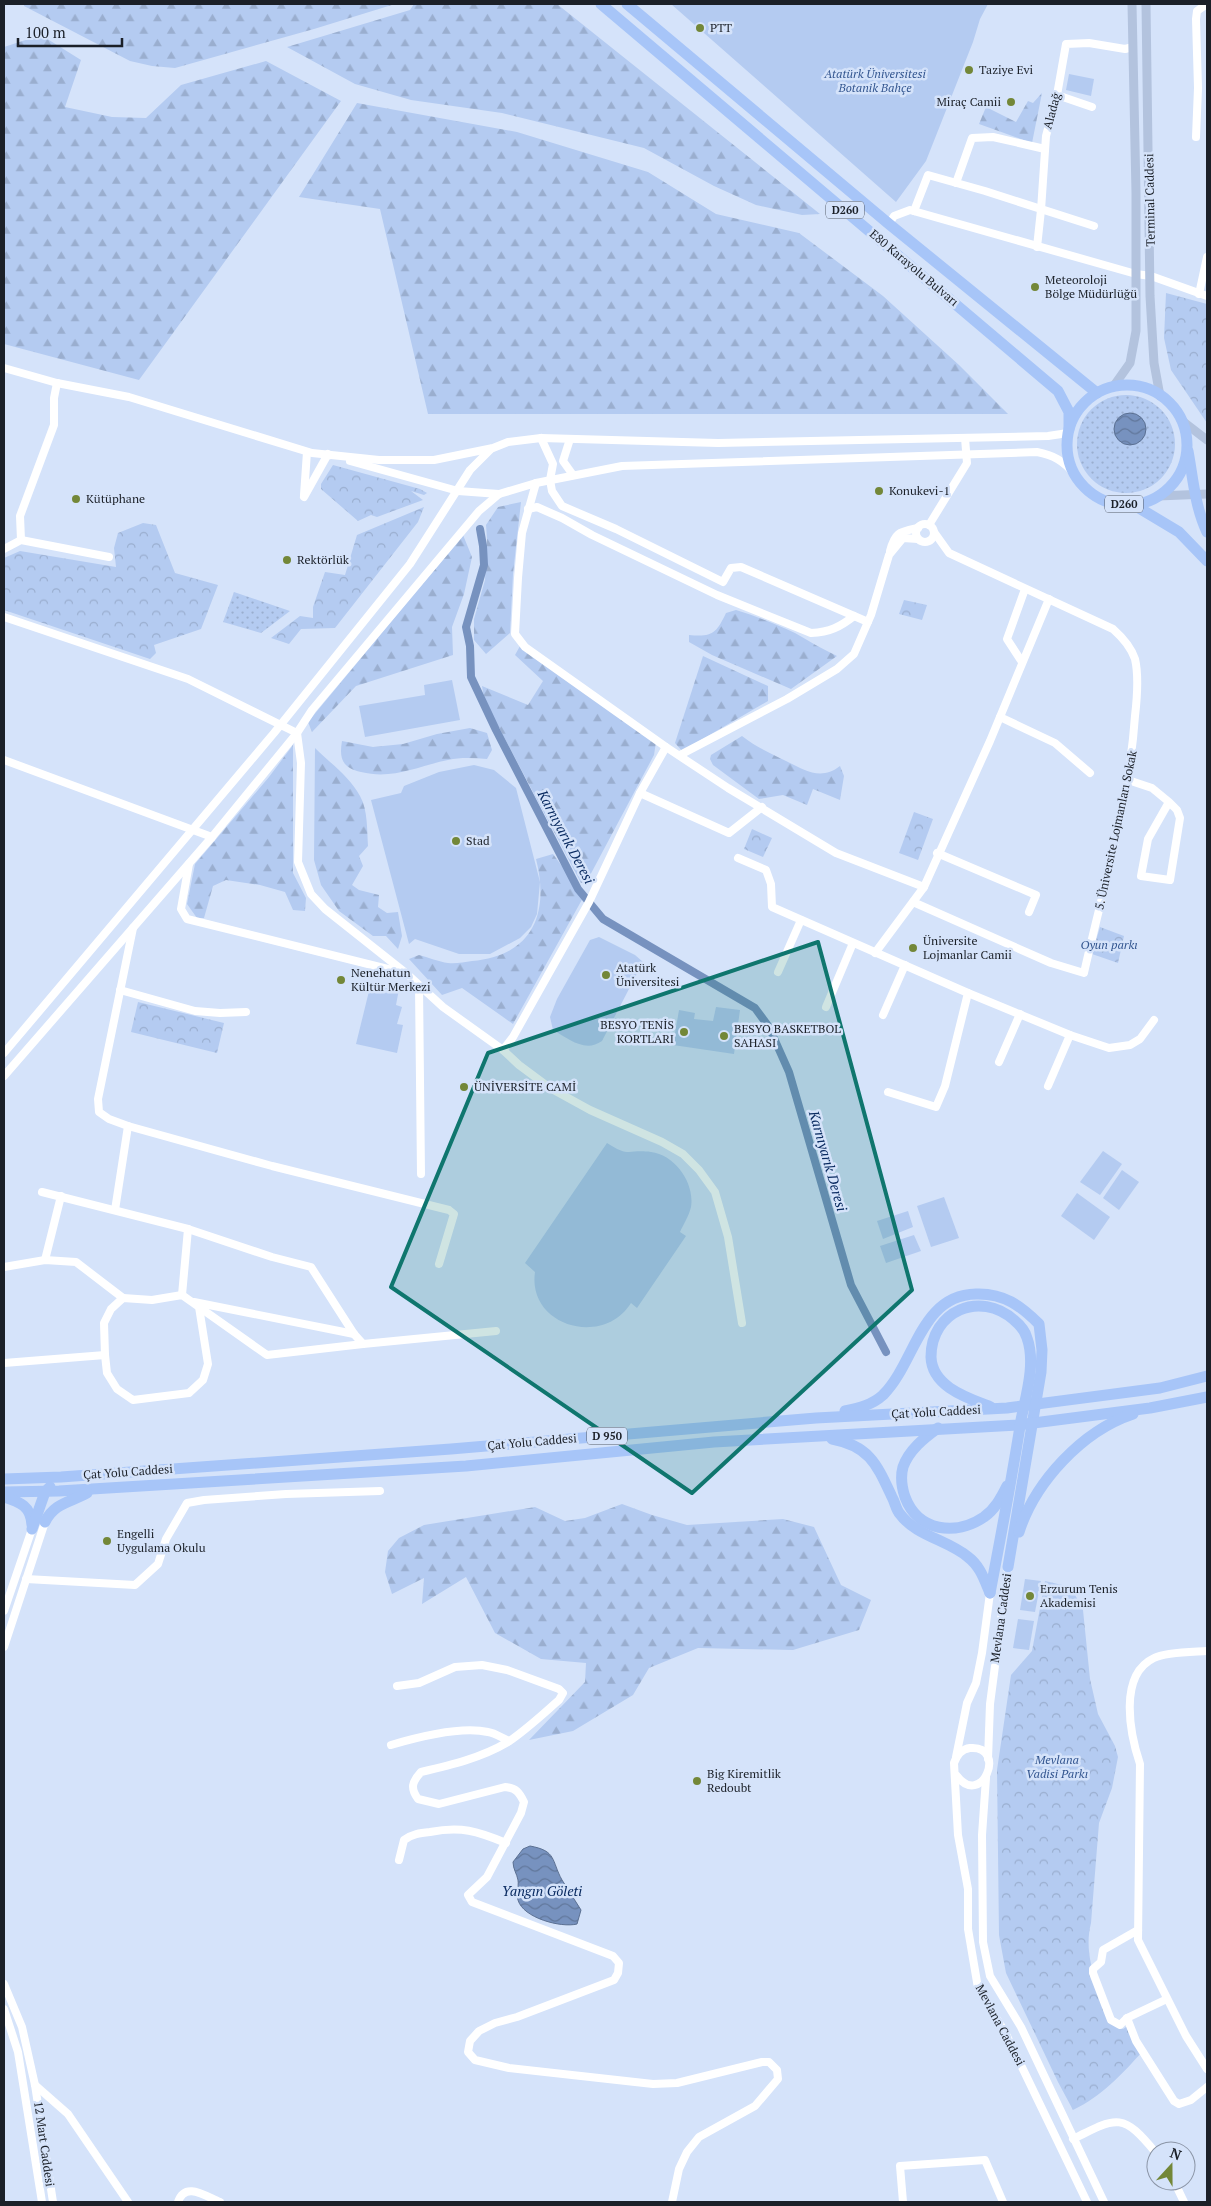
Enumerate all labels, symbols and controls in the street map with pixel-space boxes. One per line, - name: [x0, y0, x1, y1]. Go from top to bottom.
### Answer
- scale bar: [18, 15, 121, 47]
- place label: PTT: [710, 20, 733, 35]
- text: 100 m: [25, 22, 66, 42]
- marker: PTT: [694, 22, 706, 34]
- place label: Taziye Evi: [979, 62, 1033, 77]
- marker: Taziye Evi: [963, 64, 975, 76]
- park label: Atatürk Üniversitesi Botanik Bahçe: [823, 66, 926, 96]
- street label: Aladağ: [1039, 90, 1064, 131]
- place label: Miraç Camii: [936, 94, 1001, 109]
- marker: Miraç Camii: [1005, 96, 1017, 108]
- street label: Terminal Caddesi: [1141, 153, 1158, 247]
- road number: D260: [826, 202, 864, 218]
- street label: E80 Karayolu Bulvarı: [867, 226, 962, 309]
- place label: Meteoroloji Bölge Müdürlüğü: [1045, 272, 1137, 301]
- marker: Meteoroloji Bölge Müdürlüğü: [1029, 281, 1041, 293]
- place label: Konukevi-1: [889, 483, 950, 498]
- marker: Konukevi-1: [873, 485, 885, 497]
- place label: Kütüphane: [86, 491, 145, 506]
- marker: Kütüphane: [70, 493, 82, 505]
- road number: D260: [1105, 496, 1143, 512]
- place label: Rektörlük: [297, 552, 350, 567]
- marker: Rektörlük: [281, 554, 293, 566]
- street label: 5. Üniversite Lojmanları Sokak: [1091, 748, 1140, 911]
- water label: Karnıyarık Deresi: [533, 786, 599, 887]
- place label: Stad: [466, 833, 490, 848]
- marker: Stad: [450, 835, 462, 847]
- place label: Üniversite Lojmanlar Camii: [923, 933, 1012, 962]
- park label: Oyun parkı: [1080, 937, 1138, 952]
- marker: Üniversite Lojmanlar Camii: [907, 942, 919, 954]
- place label: Atatürk Üniversitesi: [616, 960, 680, 989]
- place label: Nenehatun Kültür Merkezi: [351, 965, 431, 994]
- marker: Atatürk Üniversitesi: [600, 969, 612, 981]
- marker: Nenehatun Kültür Merkezi: [335, 974, 347, 986]
- place label: BESYO TENİS KORTLARI: [600, 1017, 674, 1046]
- place label: BESYO BASKETBOL SAHASI: [734, 1021, 841, 1050]
- marker: BESYO TENİS KORTLARI: [678, 1026, 690, 1038]
- marker: BESYO BASKETBOL SAHASI: [718, 1030, 730, 1042]
- place label: ÜNİVERSİTE CAMİ: [474, 1079, 576, 1094]
- marker: ÜNİVERSİTE CAMİ: [458, 1081, 470, 1093]
- water label: Karnıyarık Deresi: [805, 1107, 852, 1214]
- street label: Çat Yolu Caddesi: [891, 1402, 982, 1421]
- road number: D 950: [587, 1428, 627, 1444]
- street label: Çat Yolu Caddesi: [487, 1430, 578, 1453]
- street label: Çat Yolu Caddesi: [83, 1461, 174, 1482]
- place label: Engelli Uygulama Okulu: [117, 1526, 206, 1555]
- marker: Engelli Uygulama Okulu: [101, 1535, 113, 1547]
- street label: Mevlana Caddesi: [987, 1572, 1014, 1664]
- place label: Erzurum Tenis Akademisi: [1040, 1581, 1118, 1610]
- marker: Erzurum Tenis Akademisi: [1024, 1590, 1036, 1602]
- park label: Mevlana Vadisi Parkı: [1026, 1752, 1088, 1781]
- place label: Big Kiremitlik Redoubt: [707, 1766, 782, 1795]
- marker: Big Kiremitlik Redoubt: [691, 1775, 703, 1787]
- water label: Yangın Göleti: [502, 1881, 582, 1900]
- street label: Mevlana Caddesi: [973, 1981, 1028, 2068]
- street label: 12 Mart Caddesi: [31, 2100, 58, 2188]
- north arrow: [1146, 2141, 1196, 2191]
- text: N: [1167, 2143, 1185, 2164]

